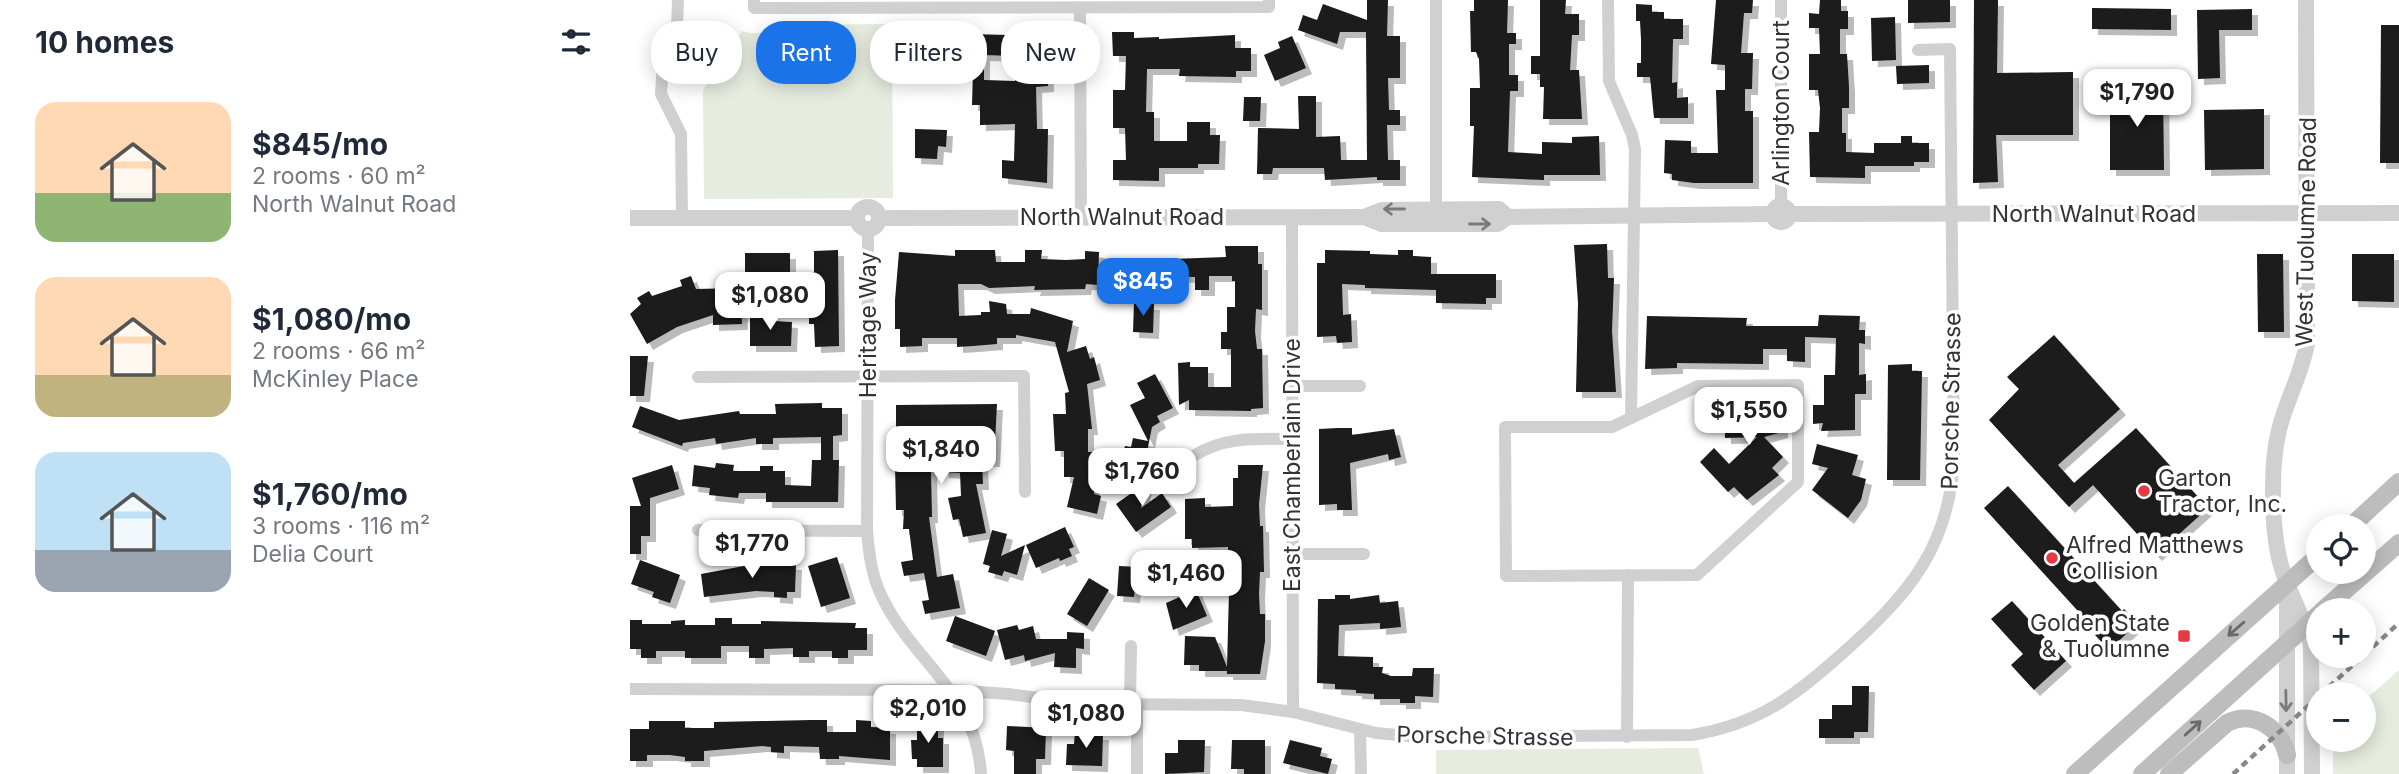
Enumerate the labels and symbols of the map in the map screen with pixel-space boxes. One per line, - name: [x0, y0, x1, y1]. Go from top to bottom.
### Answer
- street label: Arlington Court: [1767, 20, 1795, 186]
- pin: $1,790: [2080, 69, 2194, 129]
- street label: West Tuolumne Road: [2290, 117, 2322, 347]
- street label: North Walnut Road: [1992, 200, 2196, 228]
- street label: North Walnut Road: [1020, 203, 1224, 231]
- one-way arrow: [1383, 203, 1406, 216]
- one-way arrow: [1468, 217, 1491, 231]
- street label: Heritage Way: [854, 252, 882, 398]
- pin: $845: [1102, 258, 1184, 318]
- pin: $1,080: [713, 272, 827, 332]
- street label: Porsche Strasse: [1935, 312, 1967, 490]
- street label: East Chamberlain Drive: [1278, 338, 1306, 592]
- pin: $1,550: [1692, 388, 1806, 447]
- pin: $1,840: [884, 426, 998, 486]
- pin: $1,760: [1085, 448, 1199, 508]
- place label: Garton Tractor, Inc.: [2158, 464, 2287, 518]
- marker: Garton Tractor, Inc.: [2136, 483, 2152, 499]
- pin: $1,770: [695, 520, 809, 580]
- place label: Alfred Matthews Collision: [2066, 531, 2244, 585]
- pin: $1,460: [1129, 550, 1243, 610]
- marker: Alfred Matthews Collision: [2044, 550, 2060, 566]
- place label: Golden State & Tuolumne: [2030, 609, 2170, 663]
- one-way arrow: [2227, 621, 2245, 637]
- marker: Golden State & Tuolumne: [2176, 628, 2192, 644]
- pin: $2,010: [871, 686, 985, 745]
- one-way arrow: [2279, 689, 2292, 712]
- pin: $1,080: [1029, 690, 1143, 750]
- street label: Porsche Strasse: [1396, 720, 1574, 752]
- one-way arrow: [2184, 720, 2202, 736]

